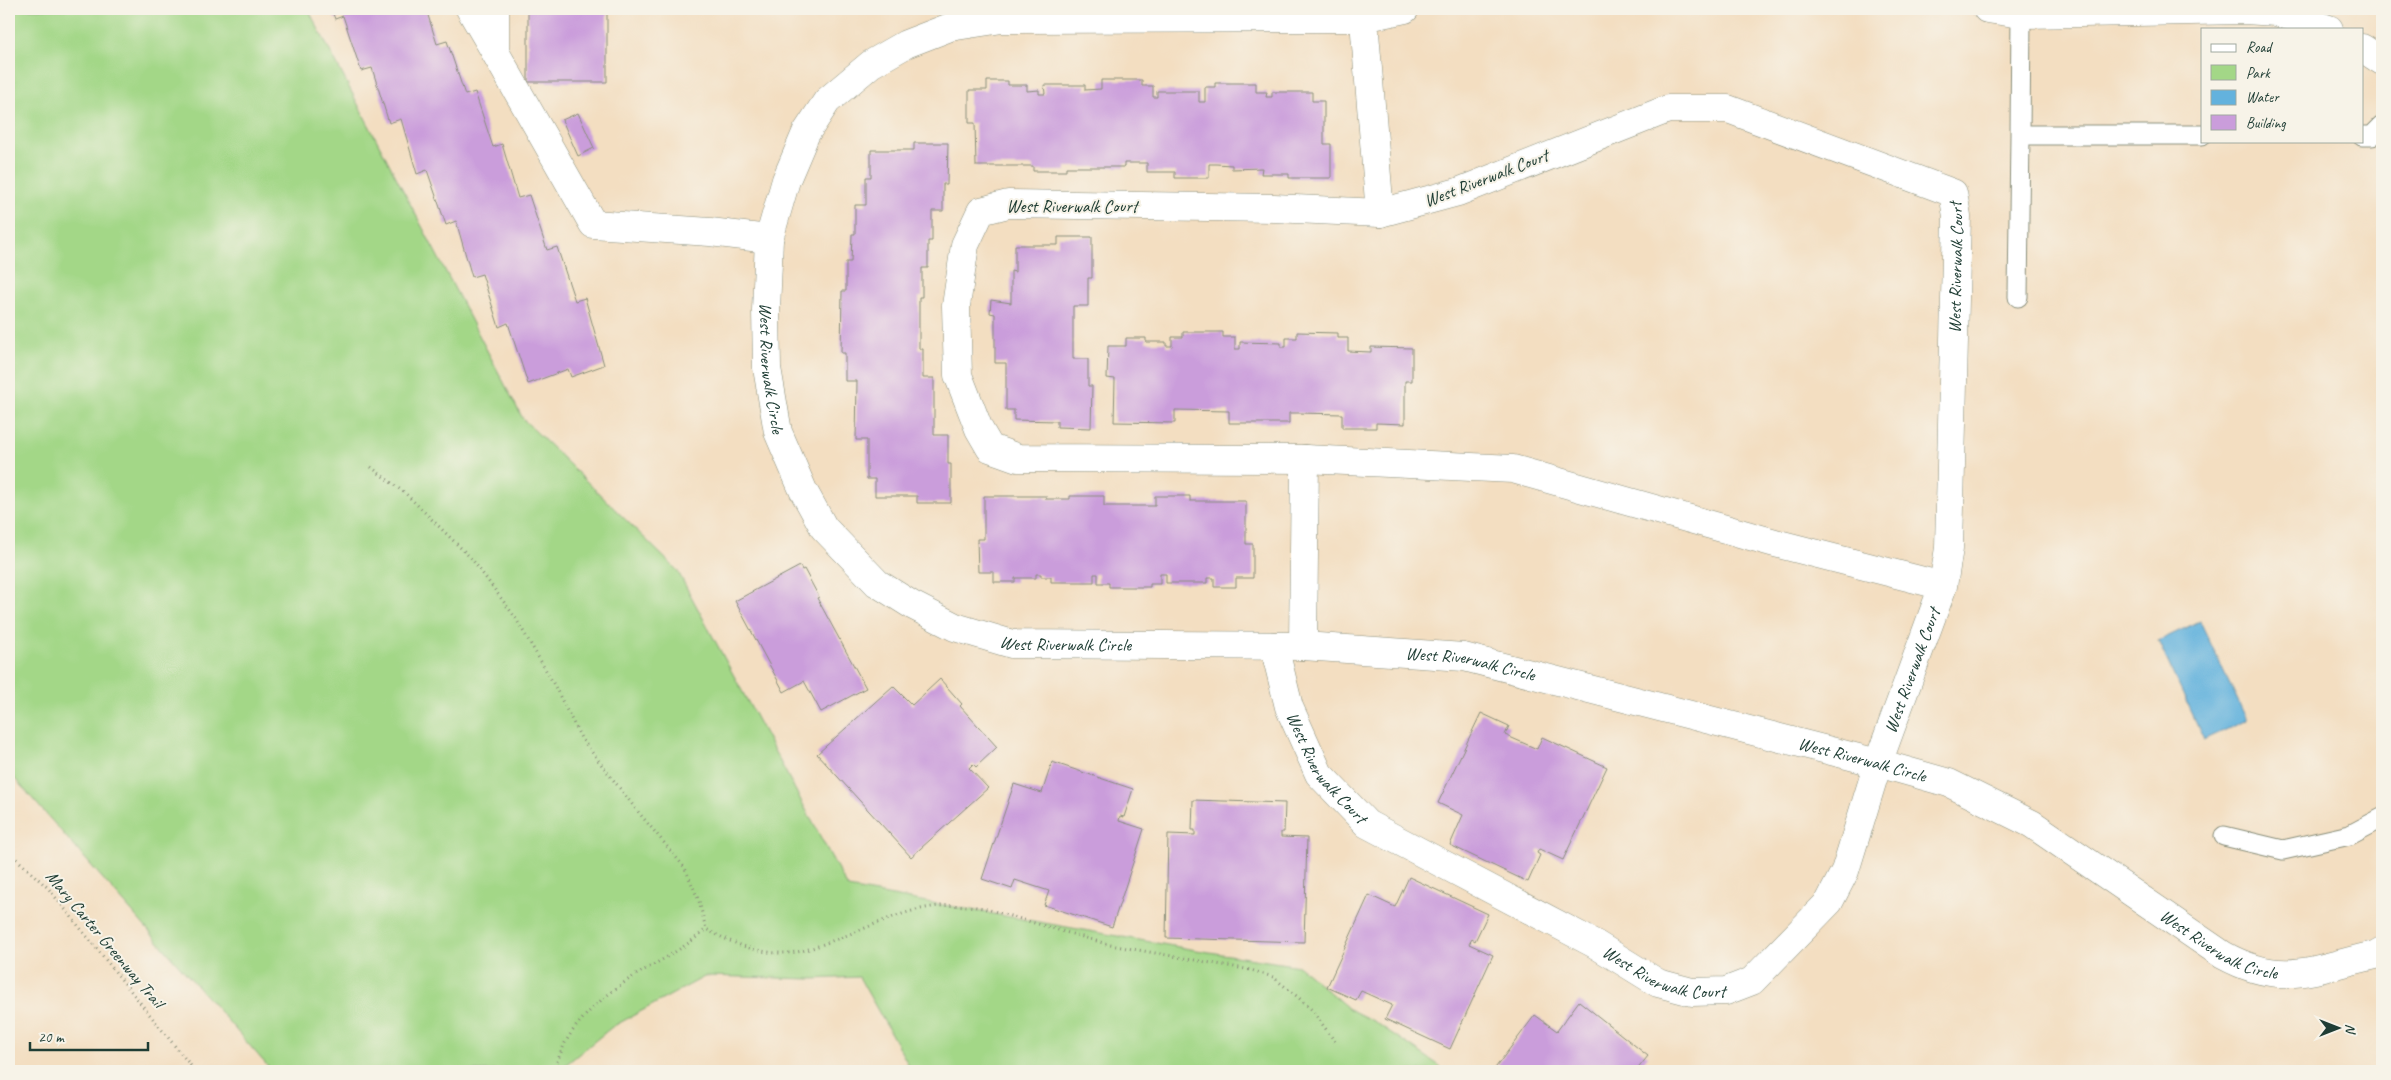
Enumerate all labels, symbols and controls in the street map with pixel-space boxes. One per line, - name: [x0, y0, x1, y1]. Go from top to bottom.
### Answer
- legend: [2201, 28, 2364, 142]
- text: Road: [2246, 38, 2273, 57]
- text: Park: [2246, 64, 2271, 83]
- text: Water: [2246, 88, 2280, 107]
- text: Building: [2246, 114, 2286, 133]
- street label: West Riverwalk Court: [1421, 143, 1554, 212]
- street label: West Riverwalk Court: [1006, 195, 1141, 217]
- street label: West Riverwalk Court: [1943, 197, 1968, 333]
- street label: West Riverwalk Circle: [755, 303, 789, 436]
- street label: West Riverwalk Court: [1879, 602, 1946, 736]
- street label: West Riverwalk Circle: [997, 630, 1132, 656]
- street label: West Riverwalk Circle: [1405, 642, 1538, 686]
- street label: West Riverwalk Court: [1282, 708, 1374, 830]
- street label: West Riverwalk Circle: [1796, 732, 1930, 787]
- street label: Mary Carter Greenway Trail: [41, 866, 171, 1014]
- street label: West Riverwalk Circle: [2156, 904, 2280, 984]
- street label: West Riverwalk Court: [1599, 941, 1729, 1003]
- north arrow: [2314, 1002, 2364, 1052]
- scale bar: [30, 1020, 148, 1052]
- text: N: [2342, 1024, 2359, 1035]
- text: 20 m: [38, 1028, 65, 1047]

